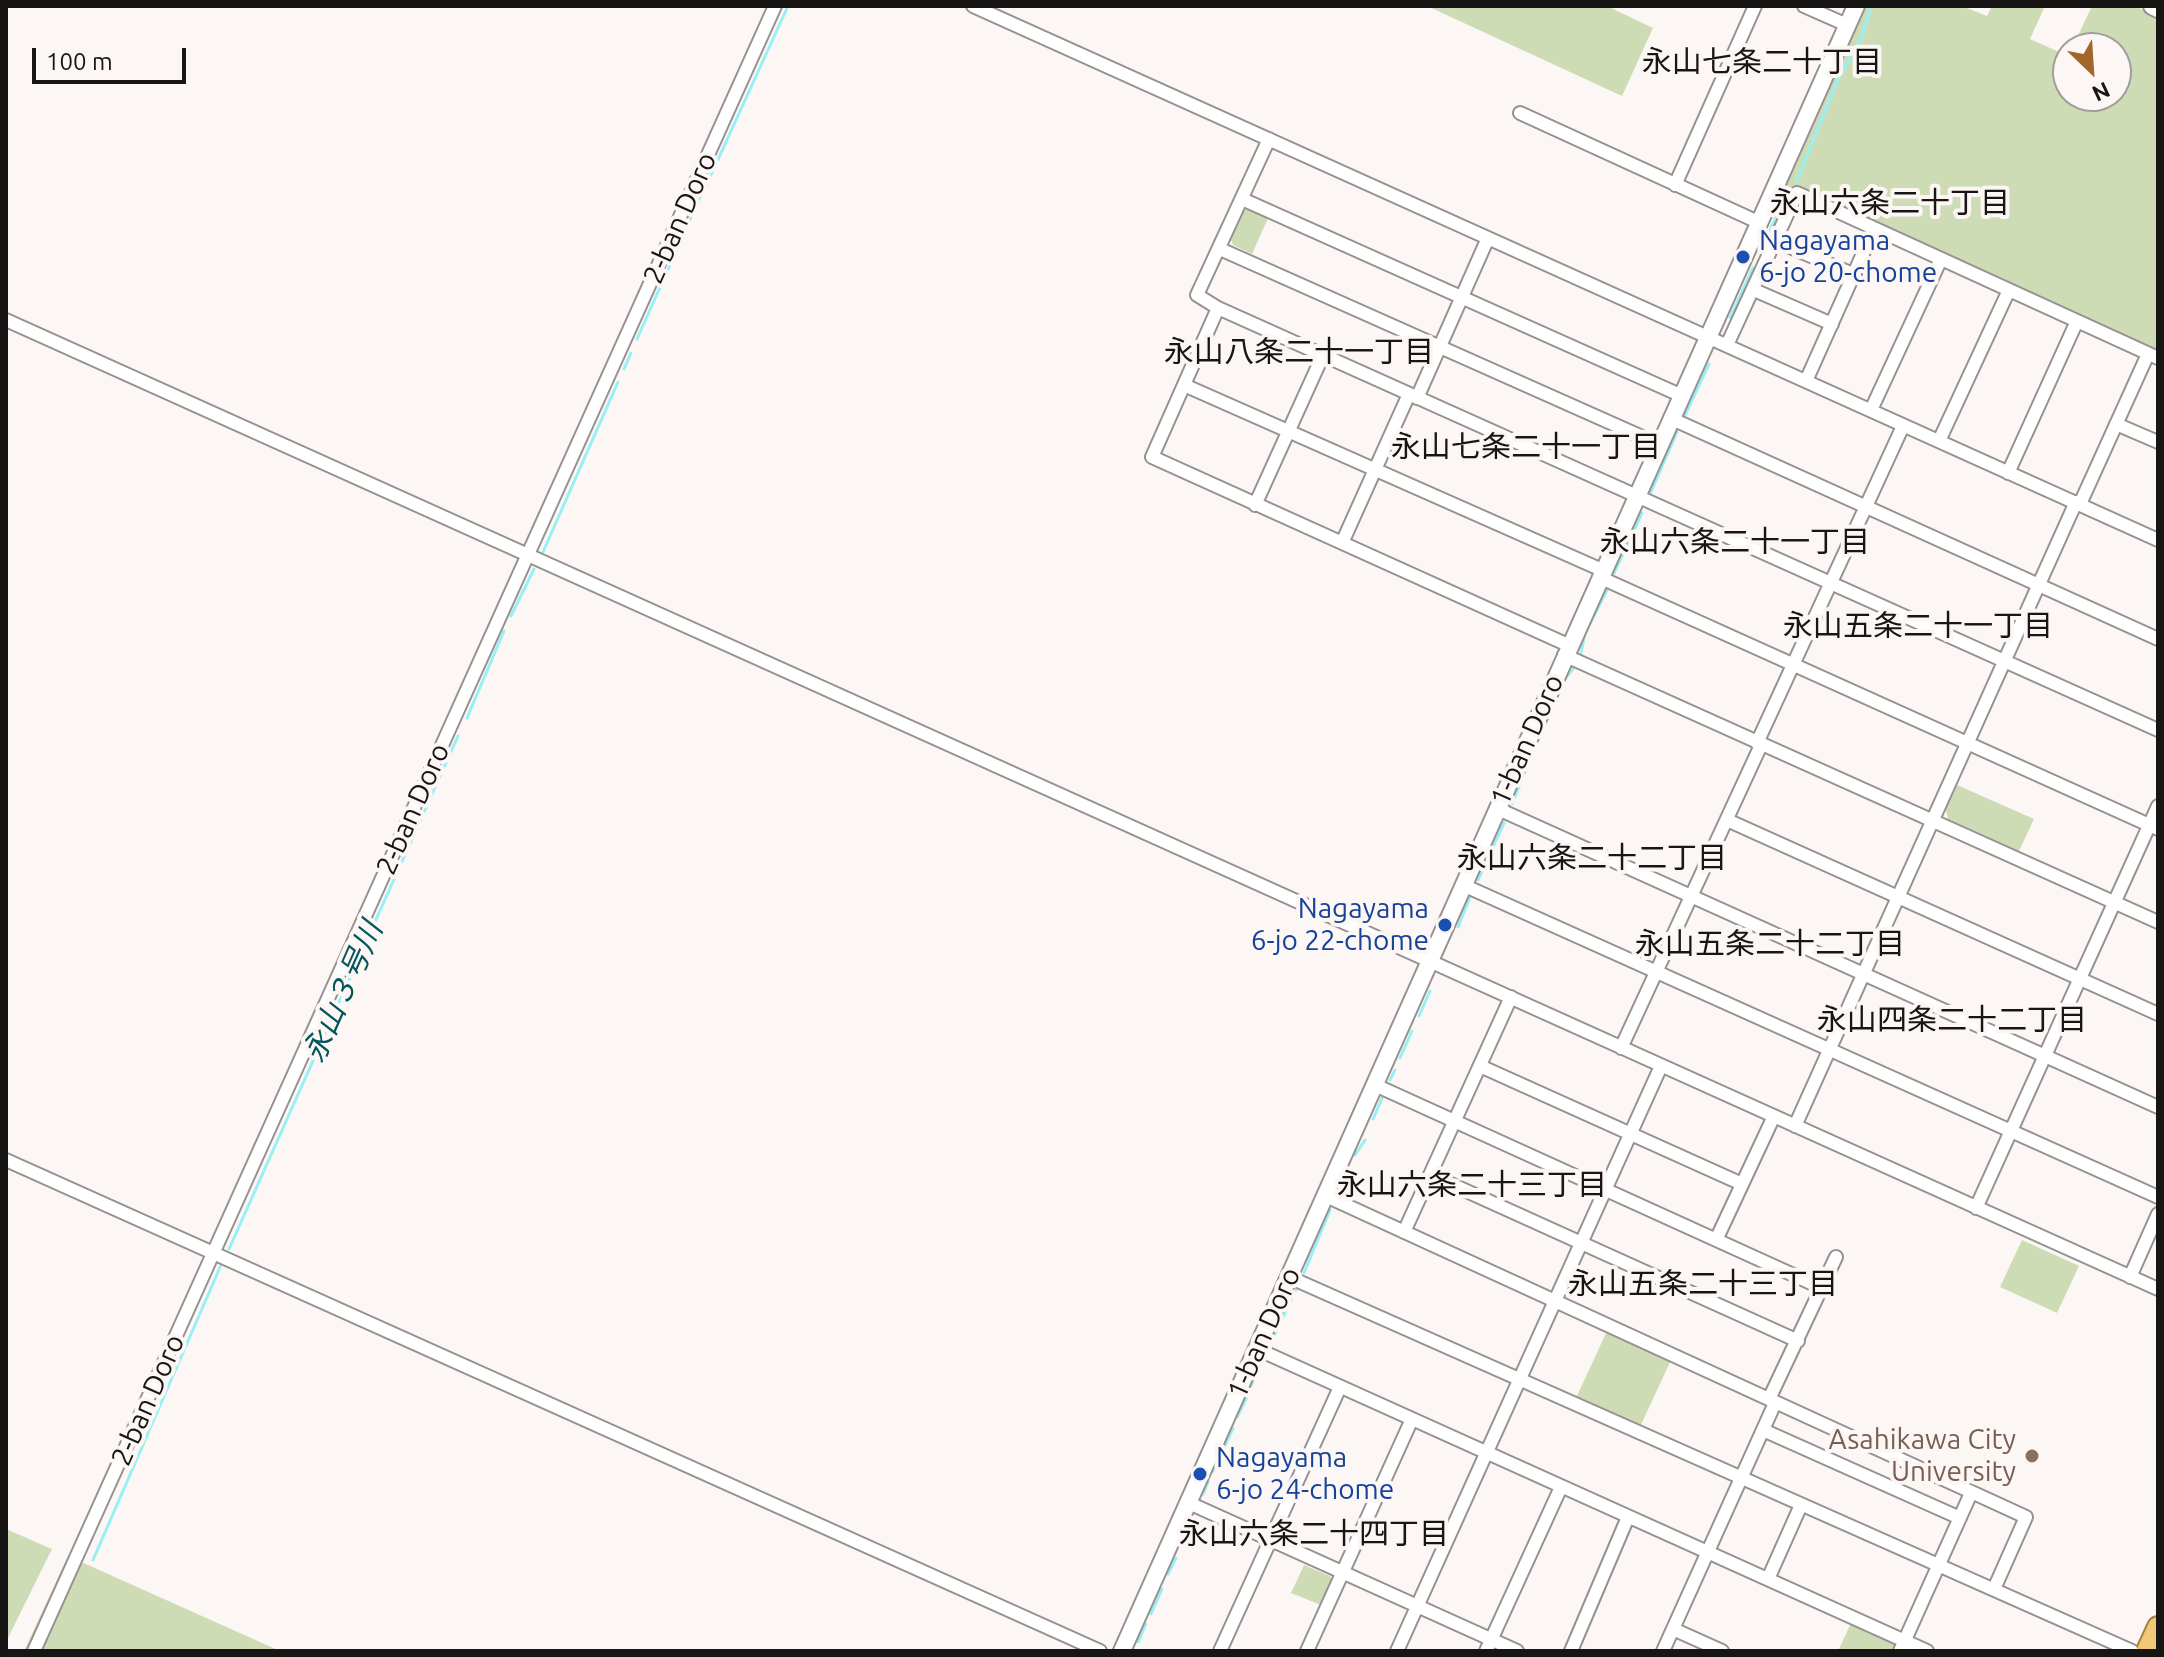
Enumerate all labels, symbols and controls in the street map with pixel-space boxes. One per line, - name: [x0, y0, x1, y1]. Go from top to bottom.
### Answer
- scale bar: [36, 32, 190, 82]
- north arrow: [2052, 32, 2132, 112]
- district label: 永山七条二十丁目: [1642, 44, 1882, 80]
- text: 100 m: [46, 48, 113, 75]
- text: N: [2089, 78, 2114, 107]
- street label: 2-ban Doro: [636, 147, 724, 289]
- district label: 永山六条二十丁目: [1770, 185, 2010, 221]
- place label: Nagayama 6-jo 20-chome: [1759, 224, 1937, 290]
- marker: Nagayama 6-jo 20-chome: [1734, 248, 1752, 266]
- district label: 永山八条二十一丁目: [1164, 334, 1434, 370]
- district label: 永山七条二十一丁目: [1391, 429, 1661, 465]
- district label: 永山六条二十一丁目: [1600, 524, 1870, 560]
- district label: 永山五条二十一丁目: [1783, 608, 2053, 644]
- street label: 1-ban Doro: [1483, 669, 1571, 811]
- street label: 2-ban Doro: [369, 738, 457, 880]
- district label: 永山六条二十二丁目: [1457, 840, 1727, 876]
- place label: Nagayama 6-jo 22-chome: [1251, 892, 1429, 958]
- water label: 永山３号川: [296, 916, 390, 1068]
- marker: Nagayama 6-jo 22-chome: [1436, 916, 1454, 934]
- district label: 永山五条二十二丁目: [1635, 926, 1905, 962]
- district label: 永山四条二十二丁目: [1817, 1002, 2087, 1038]
- district label: 永山六条二十三丁目: [1337, 1167, 1607, 1203]
- street label: 1-ban Doro: [1220, 1262, 1308, 1404]
- district label: 永山五条二十三丁目: [1568, 1266, 1838, 1302]
- street label: 2-ban Doro: [104, 1329, 192, 1471]
- place label: Asahikawa City University: [1829, 1423, 2016, 1489]
- place label: Nagayama 6-jo 24-chome: [1216, 1441, 1394, 1507]
- marker: Asahikawa City University: [2023, 1447, 2041, 1465]
- marker: Nagayama 6-jo 24-chome: [1191, 1465, 1209, 1483]
- district label: 永山六条二十四丁目: [1179, 1516, 1449, 1552]

